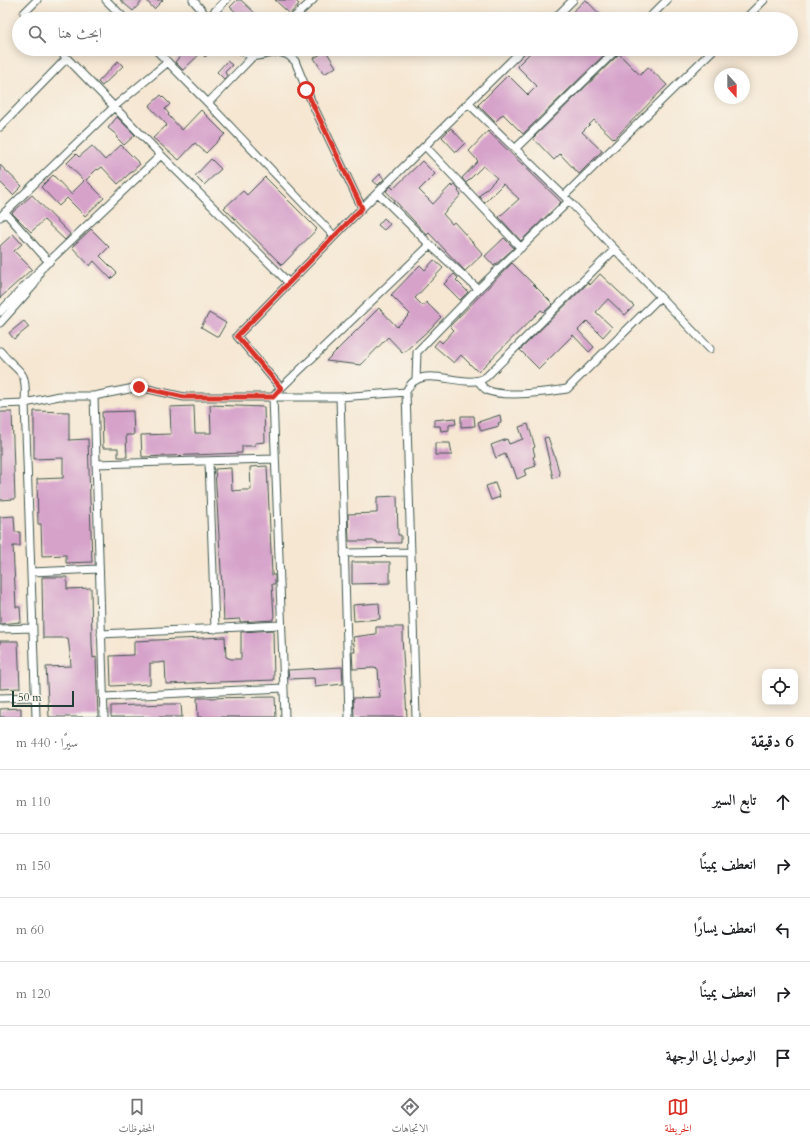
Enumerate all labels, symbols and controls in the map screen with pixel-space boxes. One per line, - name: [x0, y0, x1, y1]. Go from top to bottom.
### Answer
- search box: [12, 12, 798, 56]
- icon: search: [26, 23, 48, 45]
- text: ابحث هنا: [58, 23, 102, 43]
- north arrow: [714, 68, 750, 104]
- route start: [297, 81, 315, 99]
- route end: [130, 378, 148, 396]
- map controls: [762, 669, 798, 705]
- button: locate: [762, 669, 798, 705]
- scale bar: [12, 689, 74, 708]
- text: 50 m: [18, 690, 42, 705]
- text: 6 دقيقة: [751, 730, 794, 753]
- text: سيرًا · 440 m: [16, 734, 78, 752]
- text: تابع السير: [713, 790, 756, 810]
- icon: ahead: [772, 791, 794, 813]
- text: 110 m: [16, 793, 50, 811]
- text: انعطف يمينًا: [700, 854, 756, 874]
- icon: right: [772, 855, 794, 877]
- text: 150 m: [16, 857, 50, 875]
- text: انعطف يسارًا: [694, 918, 756, 938]
- icon: left: [772, 919, 794, 941]
- text: 60 m: [16, 921, 44, 939]
- text: انعطف يمينًا: [700, 982, 756, 1002]
- icon: right: [772, 983, 794, 1005]
- text: 120 m: [16, 985, 50, 1003]
- text: الوصول إلى الوجهة: [666, 1046, 756, 1066]
- icon: arrive: [772, 1047, 794, 1069]
- tab: المحفوظات: [118, 1096, 155, 1139]
- tab: الاتجاهات: [391, 1096, 428, 1139]
- tab: الخريطة: [665, 1096, 692, 1139]

